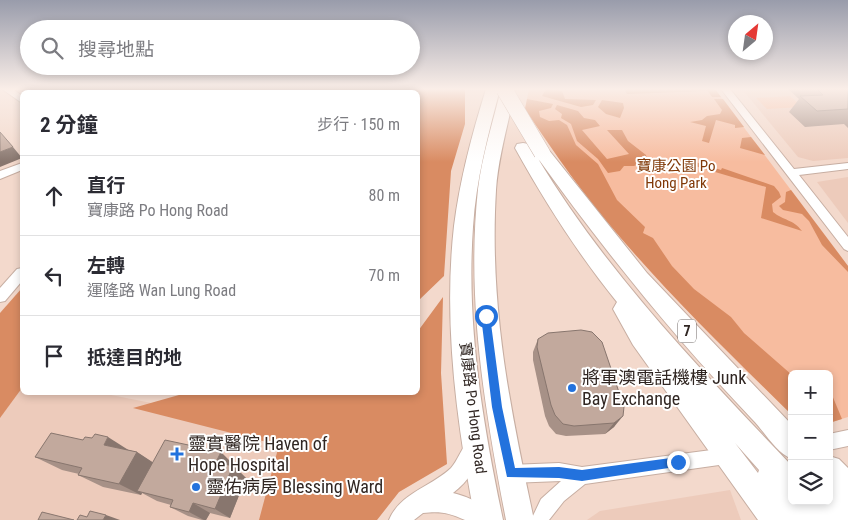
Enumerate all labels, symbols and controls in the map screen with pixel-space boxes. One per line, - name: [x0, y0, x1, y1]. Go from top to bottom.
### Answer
- north arrow: [728, 15, 773, 60]
- search box: [20, 20, 420, 75]
- icon: search: [38, 34, 66, 62]
- text: 搜尋地點: [78, 38, 154, 61]
- text: 2 分鐘: [40, 113, 97, 137]
- text: 步行 · 150 m: [317, 115, 400, 134]
- park label: 寶康公園 Po Hong Park: [636, 157, 716, 192]
- text: 直行: [87, 174, 125, 197]
- icon: ahead: [40, 182, 68, 210]
- text: 80 m: [368, 186, 400, 205]
- text: 寶康路 Po Hong Road: [87, 201, 229, 220]
- text: 左轉: [87, 254, 125, 277]
- icon: left: [40, 262, 68, 290]
- text: 70 m: [368, 266, 400, 285]
- text: 運隆路 Wan Lung Road: [87, 281, 236, 300]
- route start: [475, 305, 498, 328]
- road number: 7: [678, 320, 696, 342]
- street label: 寶康路 Po Hong Road: [456, 341, 490, 475]
- icon: arrive: [40, 342, 68, 370]
- text: 抵達目的地: [87, 346, 182, 369]
- place label: 將軍澳電話機樓 Junk Bay Exchange: [582, 367, 746, 409]
- map controls: [788, 370, 833, 505]
- button: +: [788, 370, 833, 415]
- marker: 將軍澳電話機樓 Junk Bay Exchange: [566, 382, 578, 394]
- button: −: [788, 415, 833, 460]
- place label: 靈實醫院 Haven of Hope Hospital: [188, 433, 328, 475]
- marker: 靈實醫院 Haven of Hope Hospital: [170, 447, 184, 461]
- route end: [667, 451, 690, 474]
- button: layers: [788, 460, 833, 505]
- place label: 靈佑病房 Blessing Ward: [206, 476, 383, 497]
- marker: 靈佑病房 Blessing Ward: [190, 481, 202, 493]

